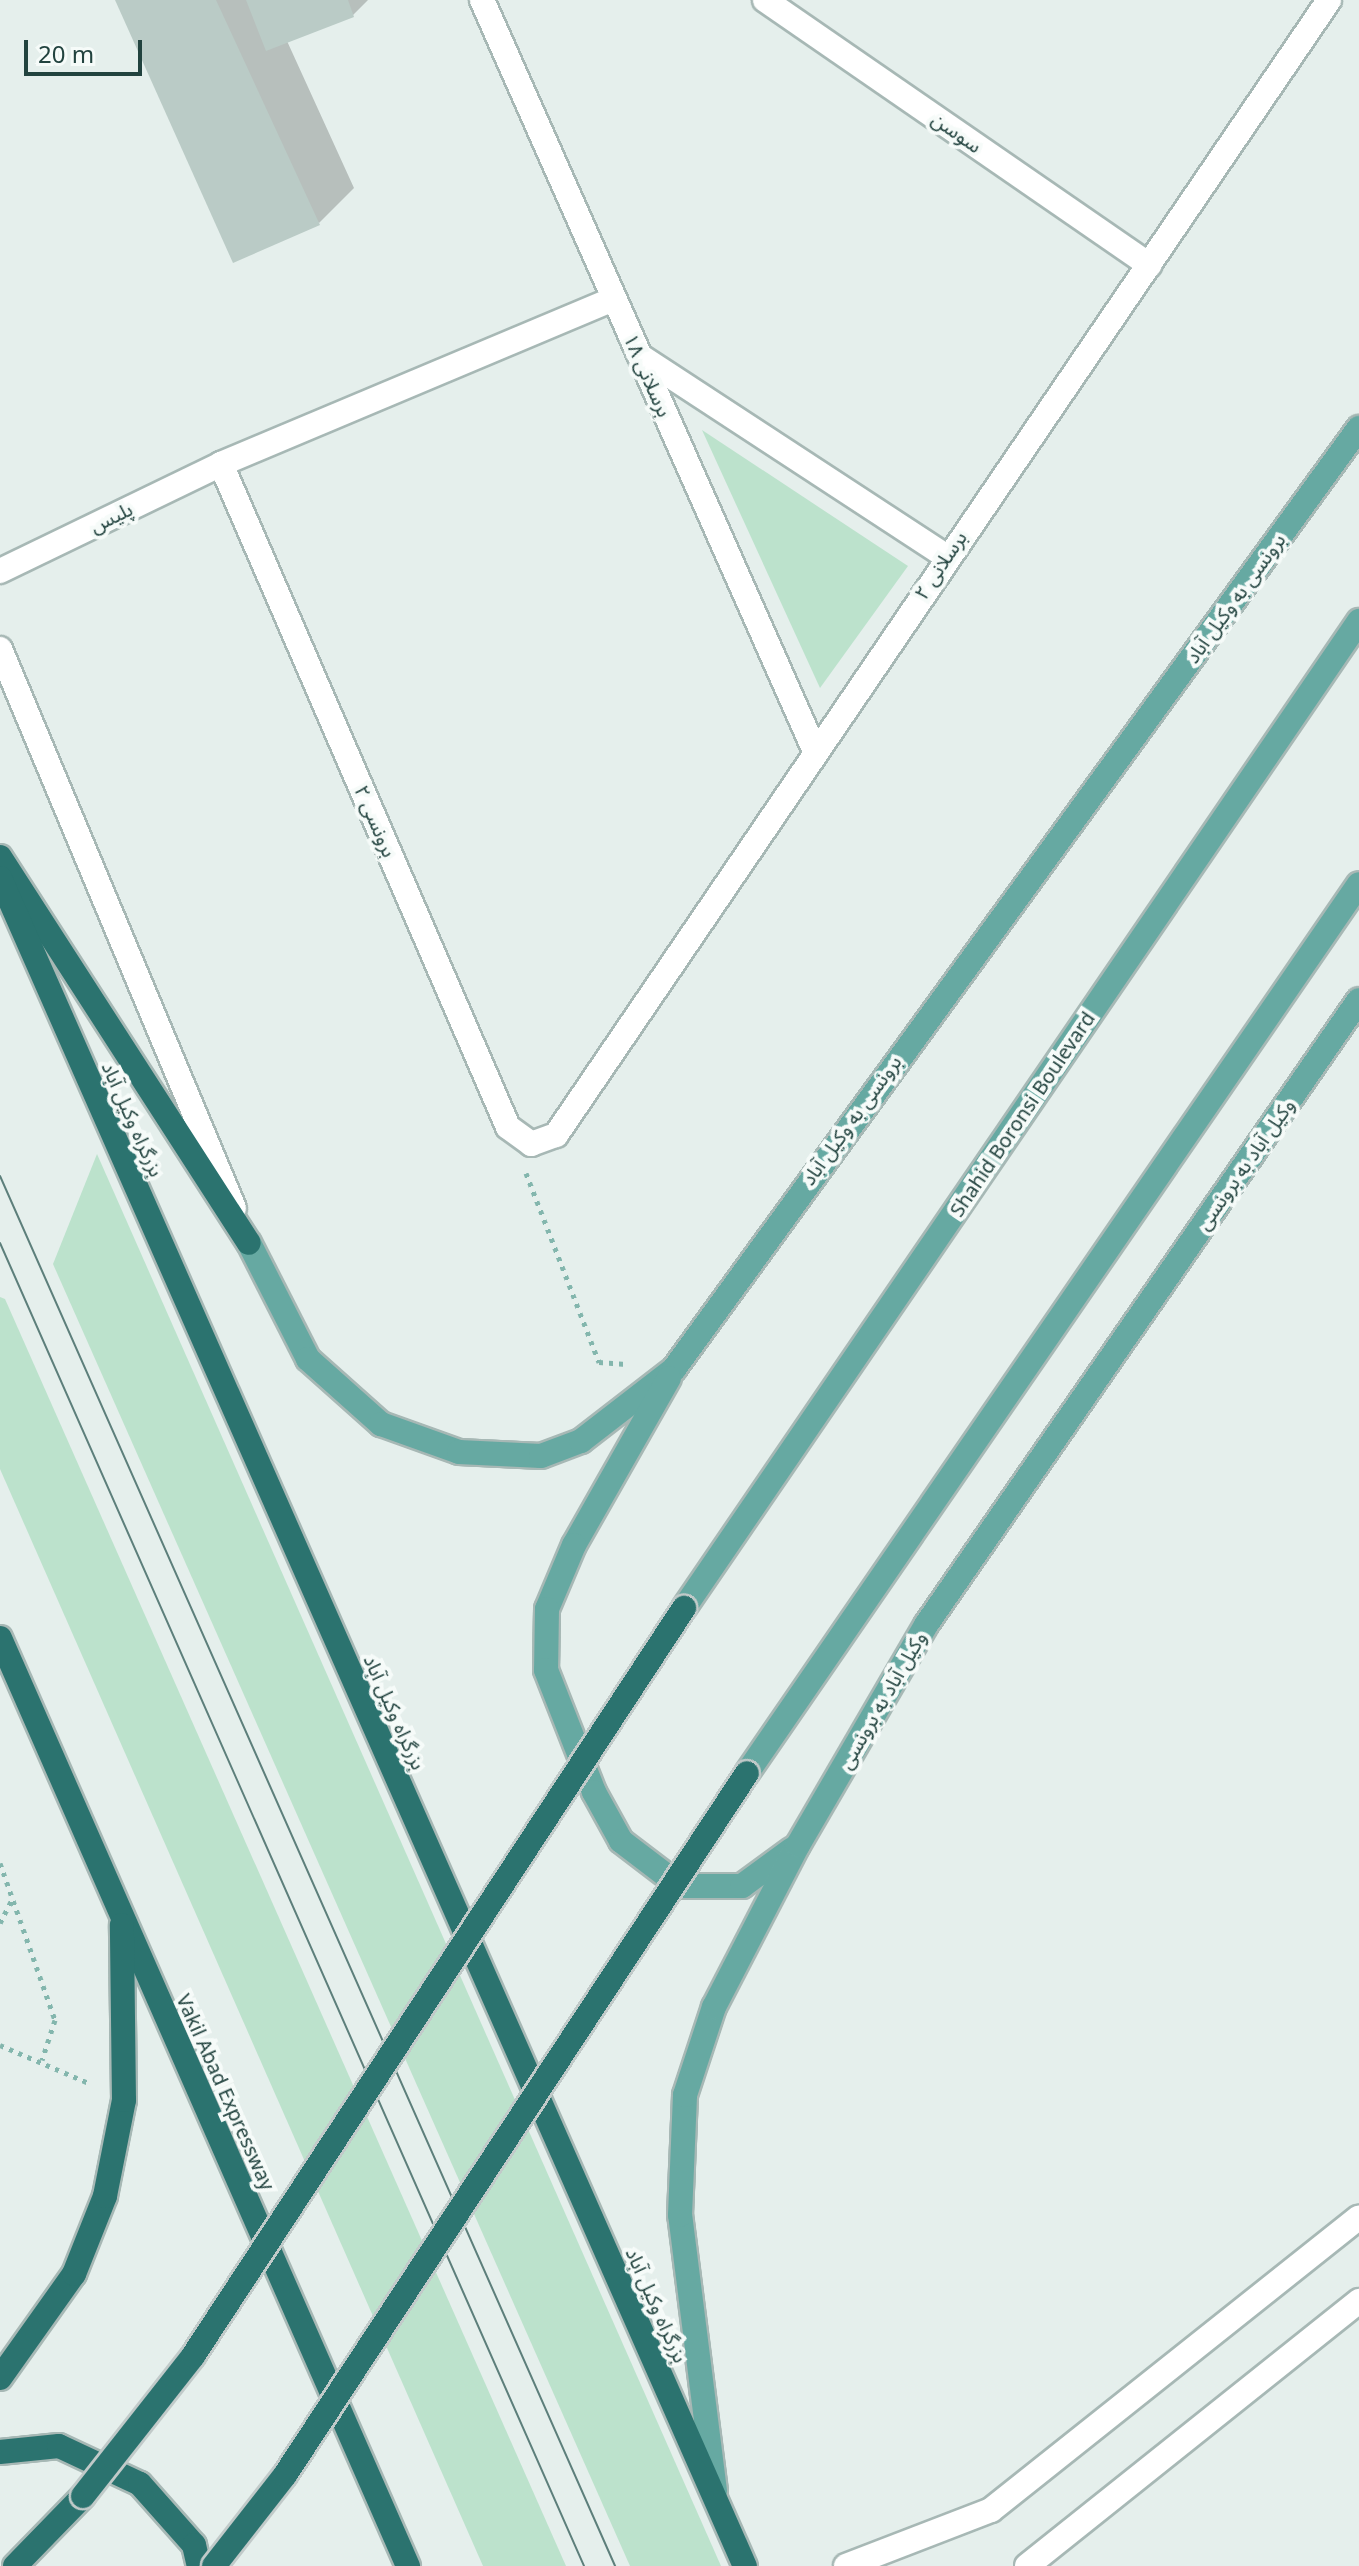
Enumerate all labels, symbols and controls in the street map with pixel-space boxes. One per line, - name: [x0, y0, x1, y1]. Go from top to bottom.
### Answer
- scale bar: [28, 24, 146, 74]
- text: 20 m: [38, 37, 94, 70]
- street label: سوسن: [927, 106, 987, 158]
- street label: برسلانی ۱۸: [619, 330, 677, 420]
- street label: پلیس: [86, 496, 136, 538]
- street label: برسلانی ۲: [908, 526, 972, 604]
- street label: برونسی به وکیل آباد: [1180, 528, 1290, 668]
- street label: برونسی ۲: [350, 781, 402, 861]
- street label: Shahid Boronsi Boulevard: [944, 1007, 1100, 1221]
- street label: برونسی به وکیل آباد: [796, 1050, 906, 1190]
- street label: بزرگراه وکیل آباد: [97, 1058, 169, 1180]
- street label: وکیل آباد به برونسی: [1191, 1094, 1299, 1234]
- street label: وکیل آباد به برونسی: [833, 1627, 931, 1773]
- street label: بزرگراه وکیل آباد: [359, 1651, 431, 1773]
- street label: Vakil Abad Expressway: [172, 1990, 280, 2194]
- street label: بزرگراه وکیل آباد: [621, 2244, 693, 2366]

